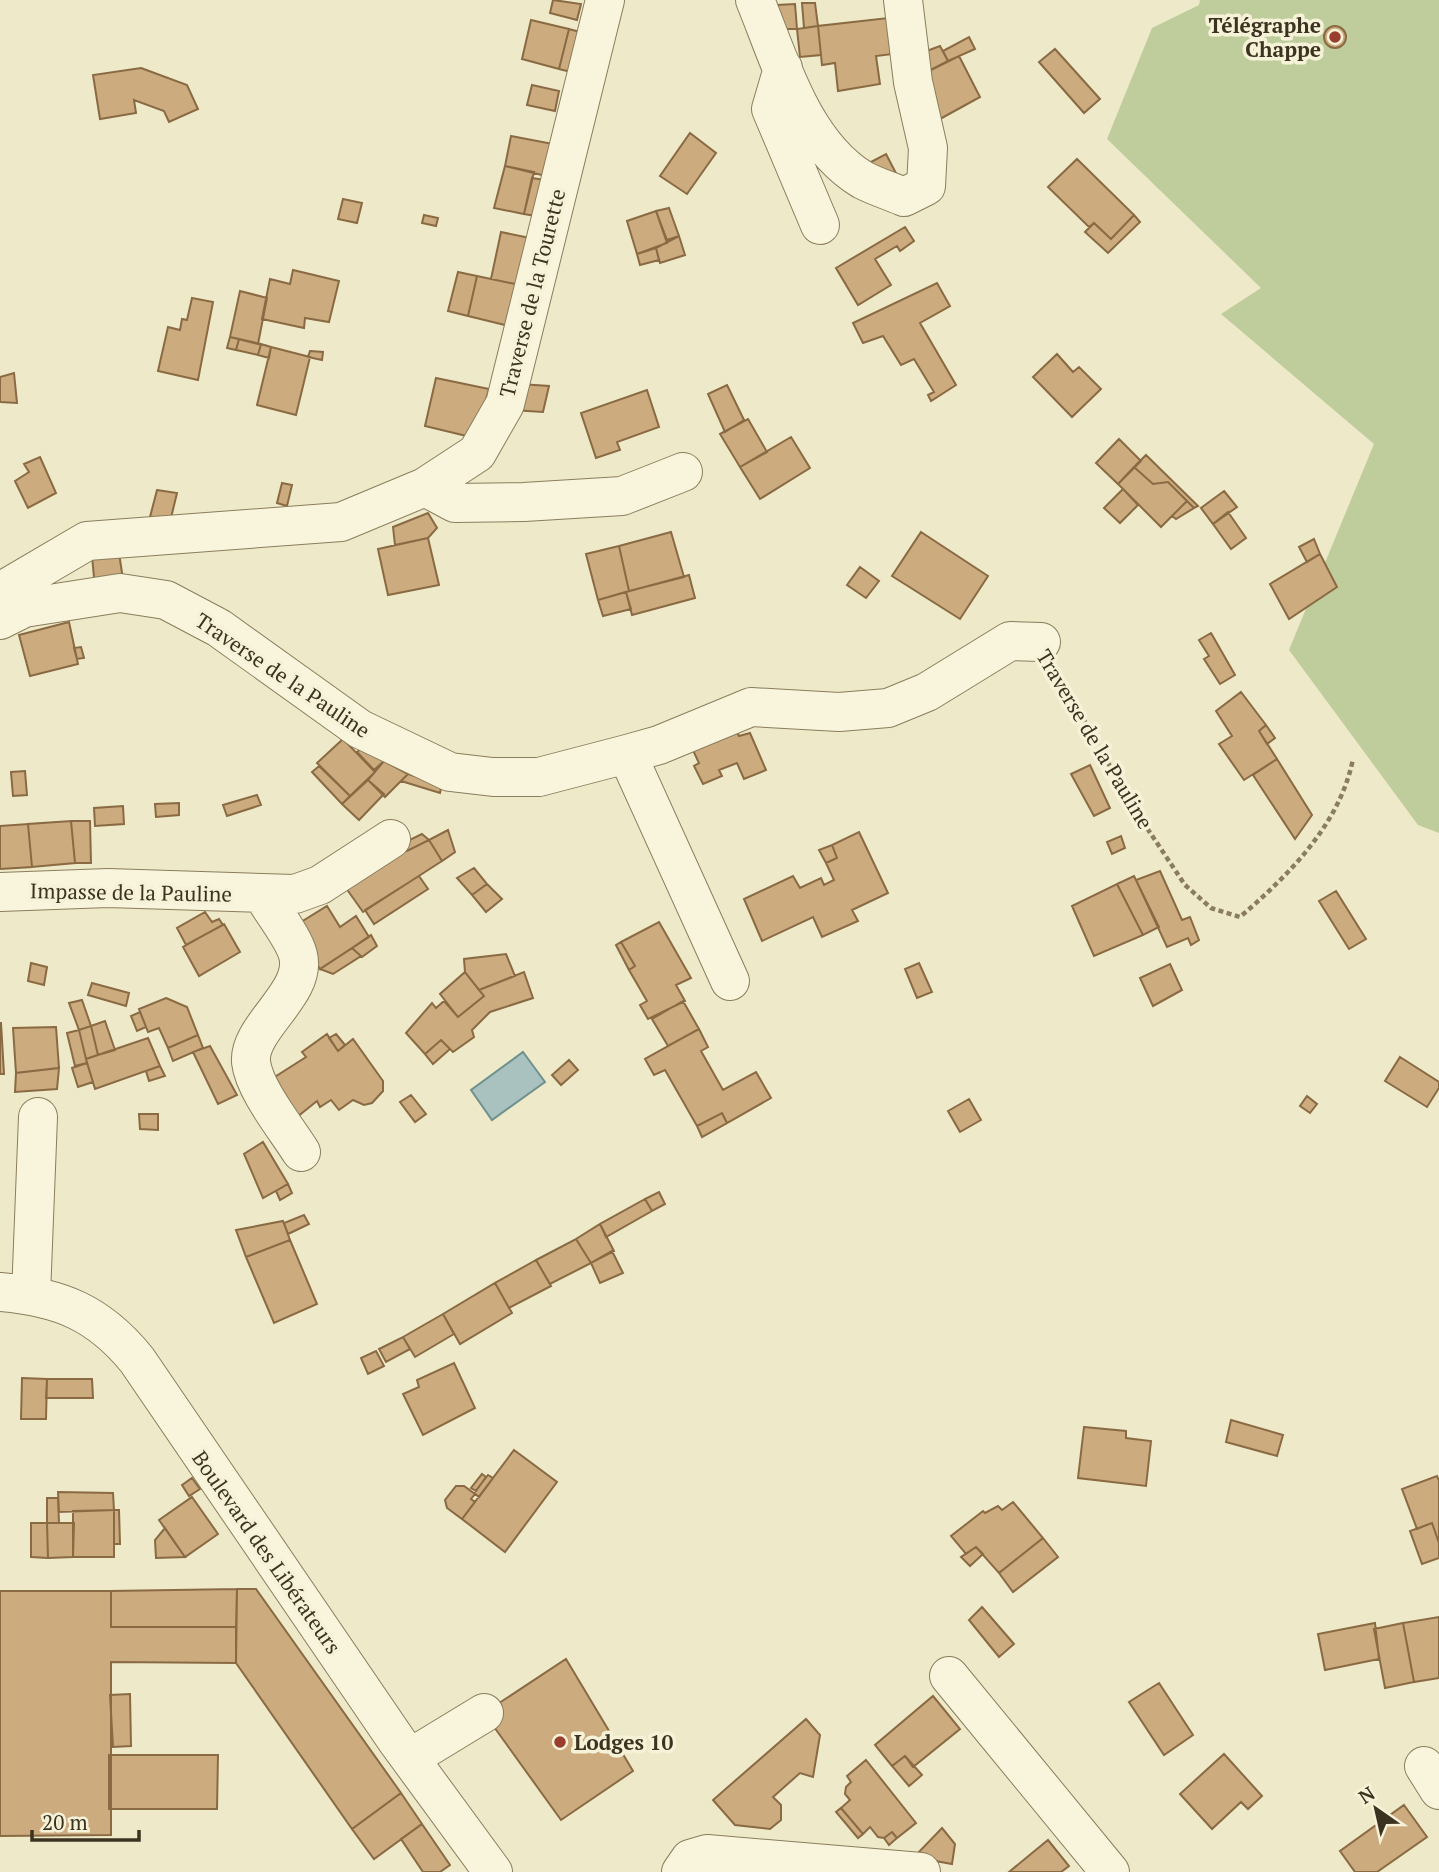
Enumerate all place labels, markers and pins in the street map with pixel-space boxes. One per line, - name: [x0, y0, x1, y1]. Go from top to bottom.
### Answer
- place label: Télégraphe Chappe: [1209, 11, 1321, 63]
- marker: Télégraphe Chappe: [1327, 29, 1343, 45]
- place label: Lodges 10: [574, 1728, 673, 1756]
- marker: Lodges 10: [552, 1734, 568, 1750]

